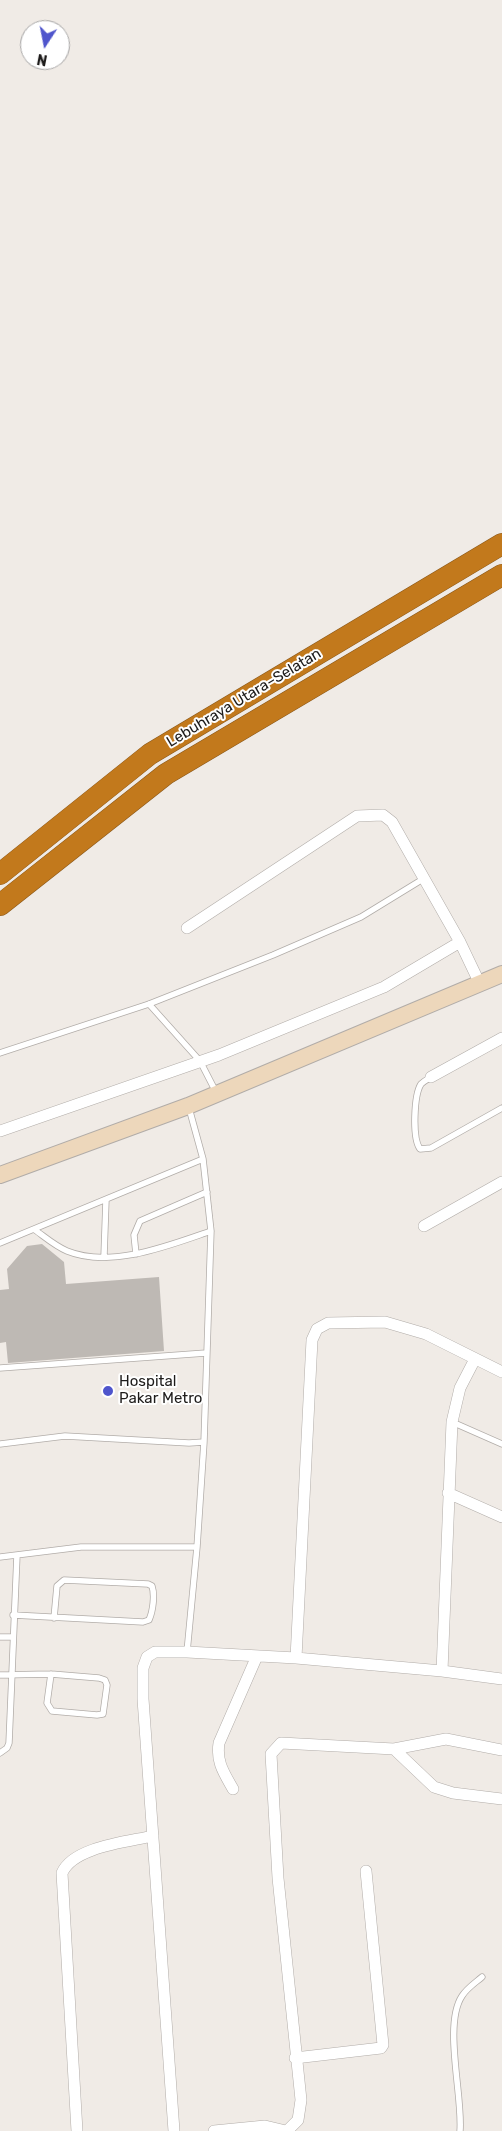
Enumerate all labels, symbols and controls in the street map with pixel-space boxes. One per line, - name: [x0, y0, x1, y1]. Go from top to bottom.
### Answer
- north arrow: [20, 20, 70, 70]
- text: N: [36, 50, 49, 69]
- street label: Lebuhraya Utara–Selatan: [163, 645, 325, 751]
- place label: Hospital Pakar Metro: [119, 1373, 202, 1408]
- marker: Hospital Pakar Metro: [101, 1384, 115, 1398]

